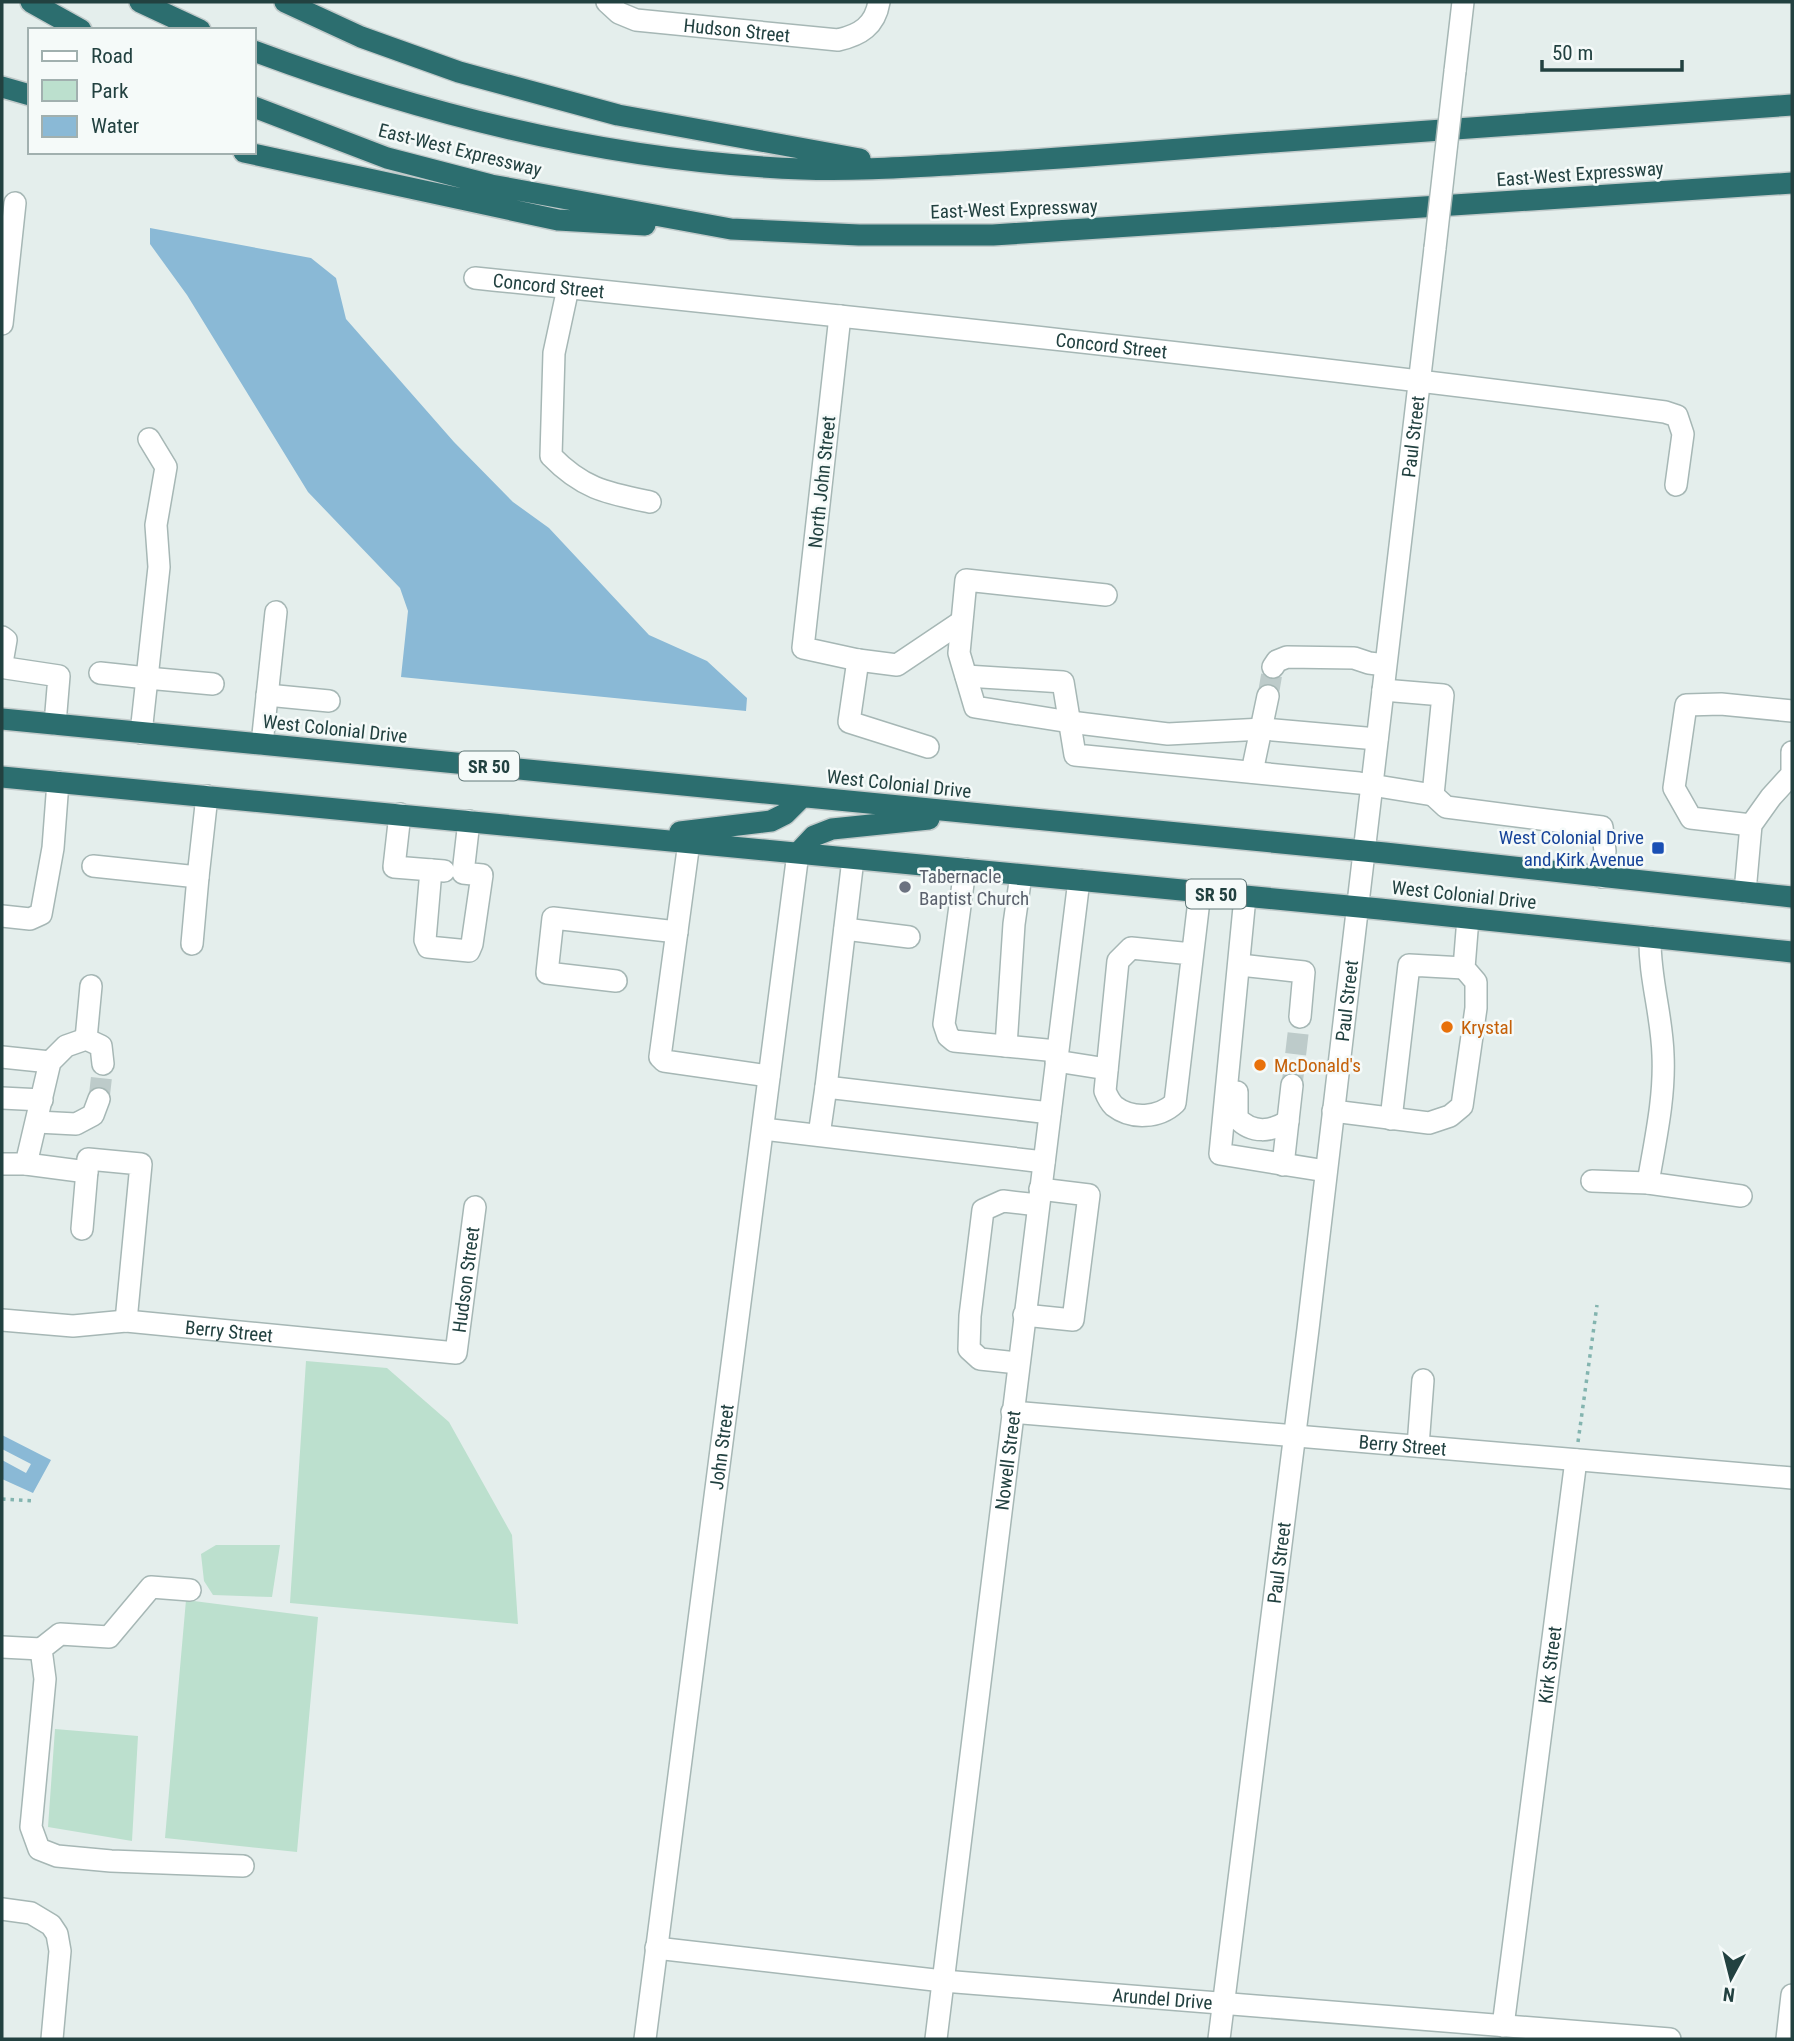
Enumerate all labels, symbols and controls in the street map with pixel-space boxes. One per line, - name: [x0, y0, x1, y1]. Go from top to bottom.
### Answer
- street label: Hudson Street: [683, 13, 791, 47]
- legend: [28, 28, 256, 154]
- scale bar: [1542, 28, 1682, 72]
- text: 50 m: [1552, 41, 1593, 65]
- text: Road: [91, 44, 133, 68]
- text: Park: [91, 79, 129, 103]
- text: Water: [91, 114, 139, 138]
- street label: East-West Expressway: [376, 119, 544, 181]
- street label: East-West Expressway: [1496, 157, 1664, 191]
- street label: East-West Expressway: [930, 195, 1098, 223]
- street label: Concord Street: [492, 268, 605, 303]
- street label: Concord Street: [1055, 328, 1168, 363]
- street label: Paul Street: [1397, 395, 1429, 479]
- street label: North John Street: [804, 415, 840, 549]
- street label: West Colonial Drive: [262, 710, 409, 748]
- road number: SR 50: [459, 752, 519, 780]
- street label: West Colonial Drive: [826, 765, 973, 803]
- place label: West Colonial Drive and Kirk Avenue: [1499, 826, 1644, 871]
- marker: West Colonial Drive and Kirk Avenue: [1650, 840, 1666, 856]
- place label: Tabernacle Baptist Church: [919, 865, 1029, 910]
- street label: West Colonial Drive: [1391, 876, 1538, 914]
- marker: Tabernacle Baptist Church: [897, 879, 913, 895]
- road number: SR 50: [1186, 880, 1246, 908]
- street label: Paul Street: [1330, 959, 1363, 1043]
- place label: Krystal: [1461, 1016, 1513, 1039]
- marker: Krystal: [1439, 1019, 1455, 1035]
- place label: McDonald's: [1274, 1054, 1361, 1077]
- marker: McDonald's: [1252, 1057, 1268, 1073]
- street label: Hudson Street: [447, 1225, 484, 1334]
- street label: Berry Street: [184, 1315, 274, 1347]
- street label: John Street: [704, 1403, 738, 1491]
- street label: Nowell Street: [990, 1409, 1025, 1512]
- street label: Berry Street: [1358, 1430, 1447, 1460]
- street label: Paul Street: [1262, 1521, 1295, 1605]
- street label: Kirk Street: [1533, 1625, 1566, 1705]
- north arrow: [1696, 1943, 1766, 2013]
- text: N: [1722, 1982, 1736, 2007]
- street label: Arundel Drive: [1112, 1983, 1213, 2014]

